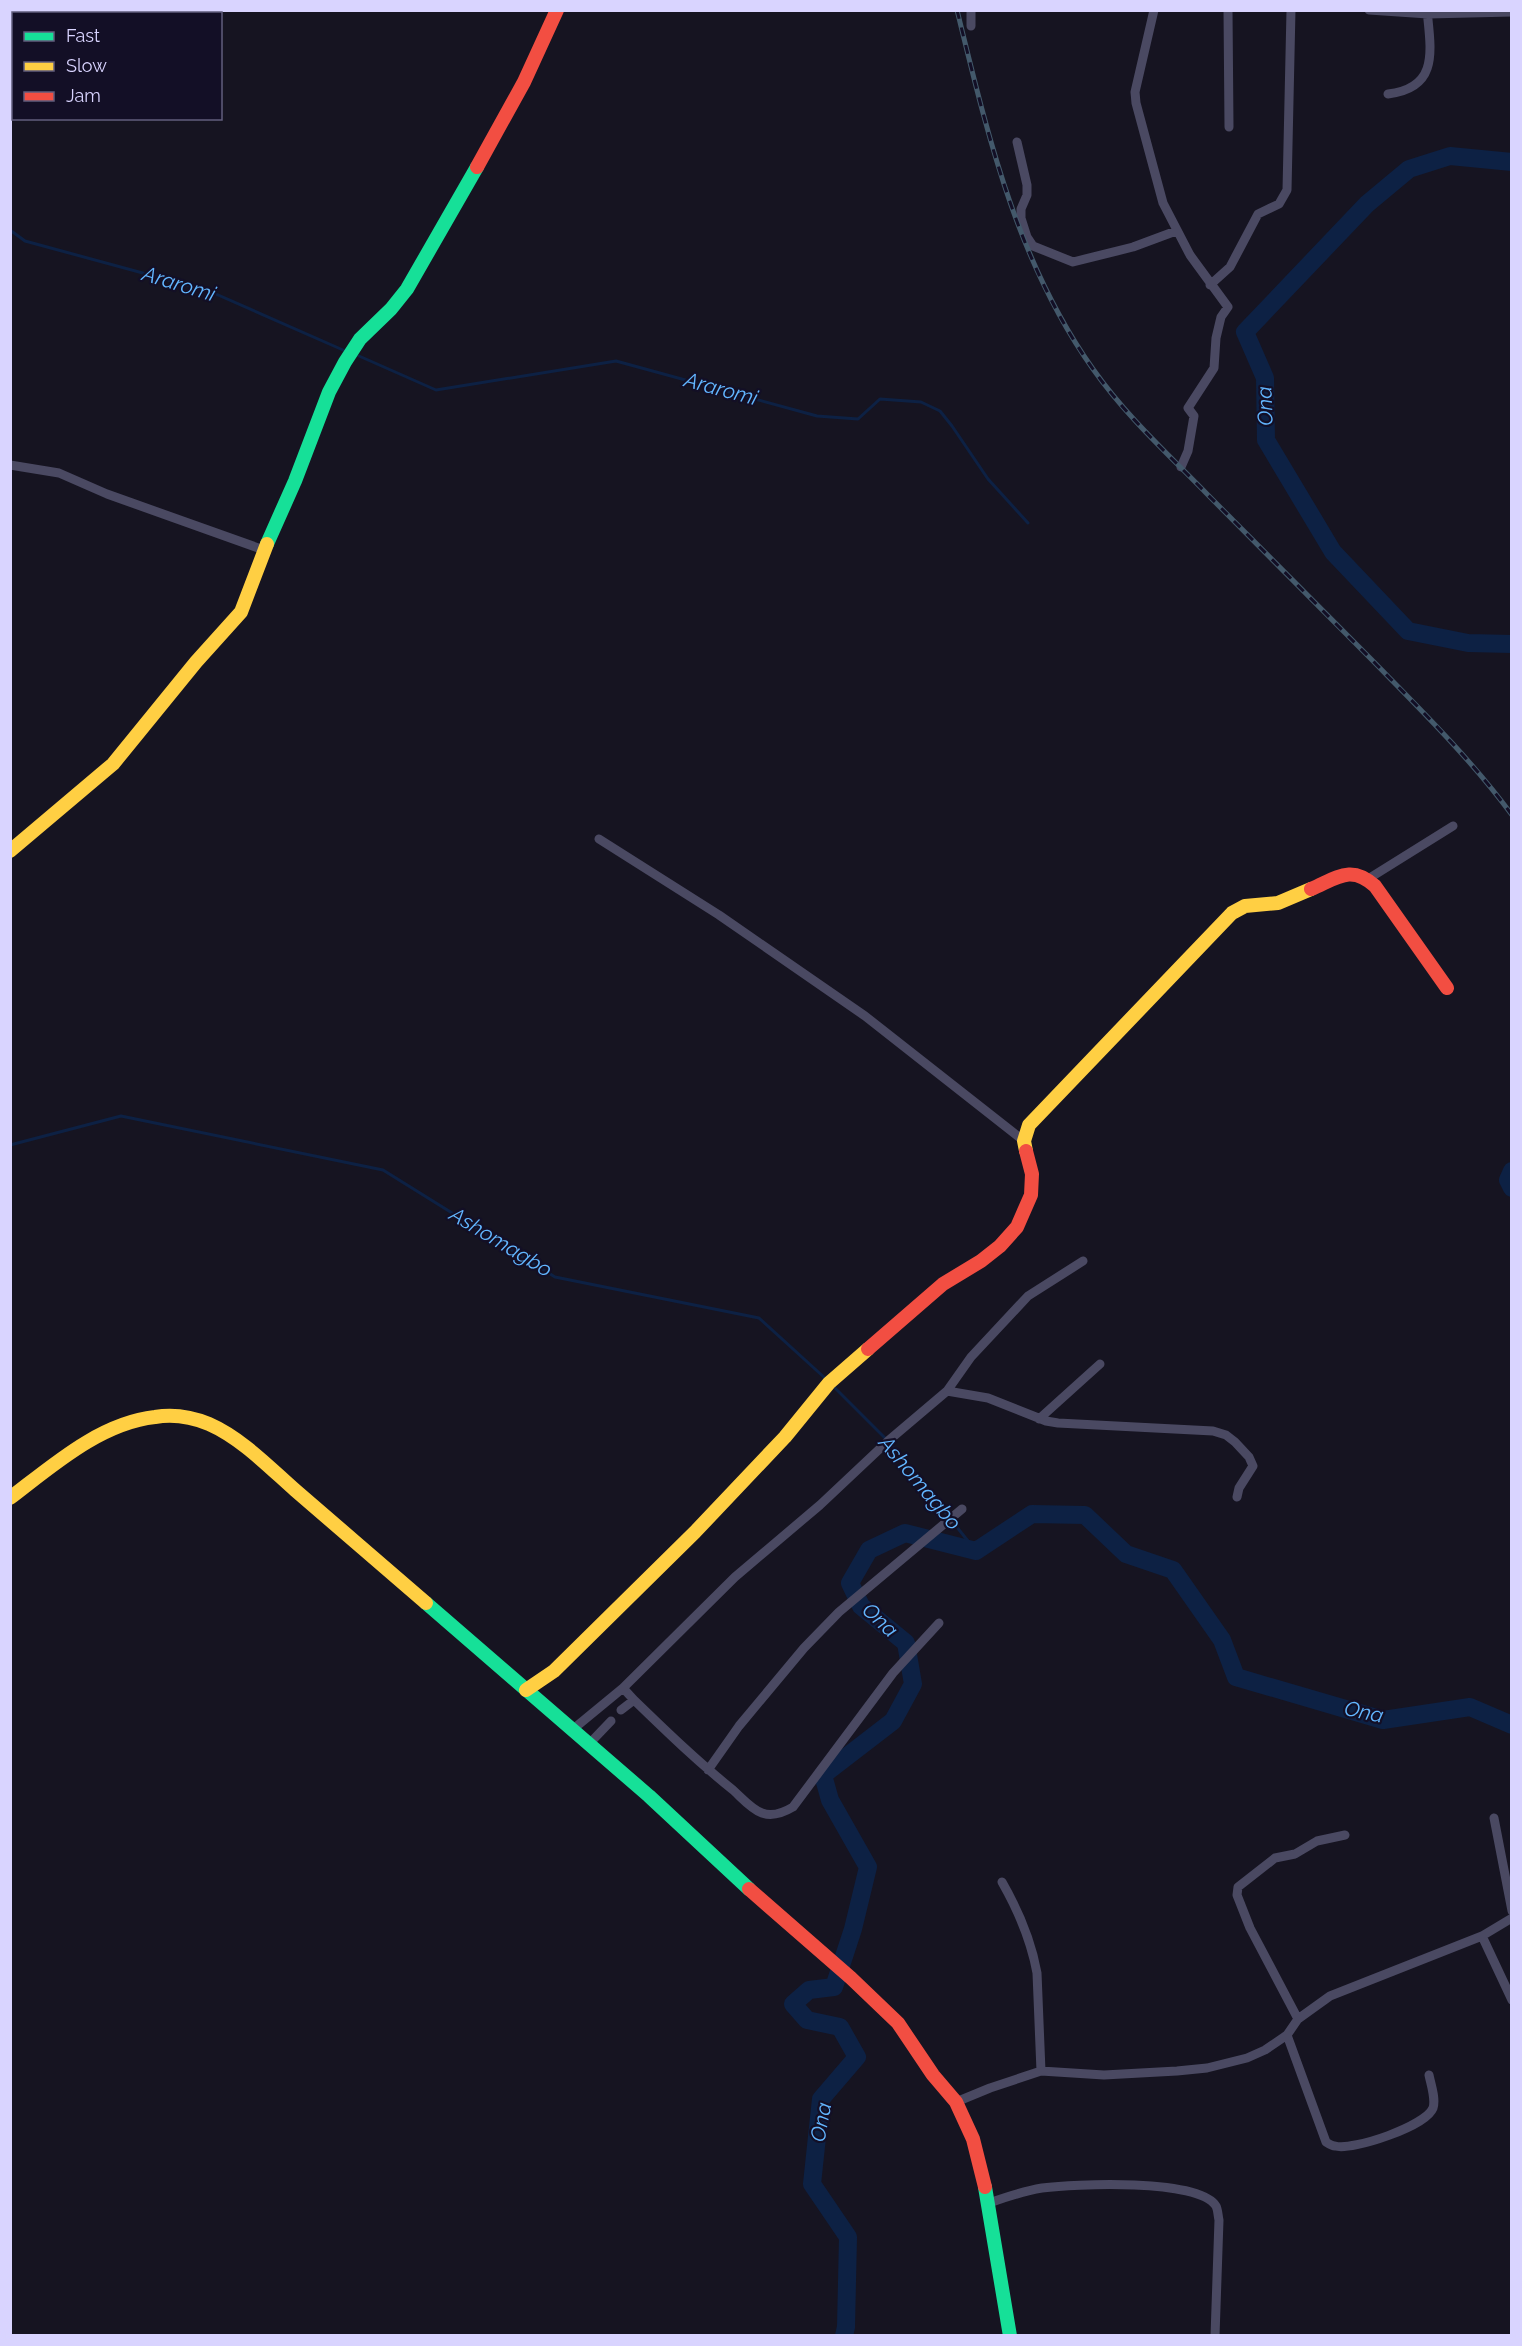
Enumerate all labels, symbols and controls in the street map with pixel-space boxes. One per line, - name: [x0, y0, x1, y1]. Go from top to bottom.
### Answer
- legend: [12, 12, 222, 120]
- text: Fast: [66, 25, 100, 46]
- text: Slow: [66, 55, 107, 76]
- text: Jam: [66, 85, 101, 106]
- water label: Araromi: [139, 260, 219, 307]
- water label: Araromi: [681, 366, 761, 410]
- water label: Ona: [1251, 386, 1278, 426]
- water label: Ashomagbo: [445, 1201, 557, 1282]
- water label: Ashomagbo: [873, 1430, 967, 1535]
- water label: Ona: [857, 1597, 903, 1642]
- water label: Ona: [1342, 1695, 1386, 1728]
- water label: Ona: [805, 2100, 836, 2144]

